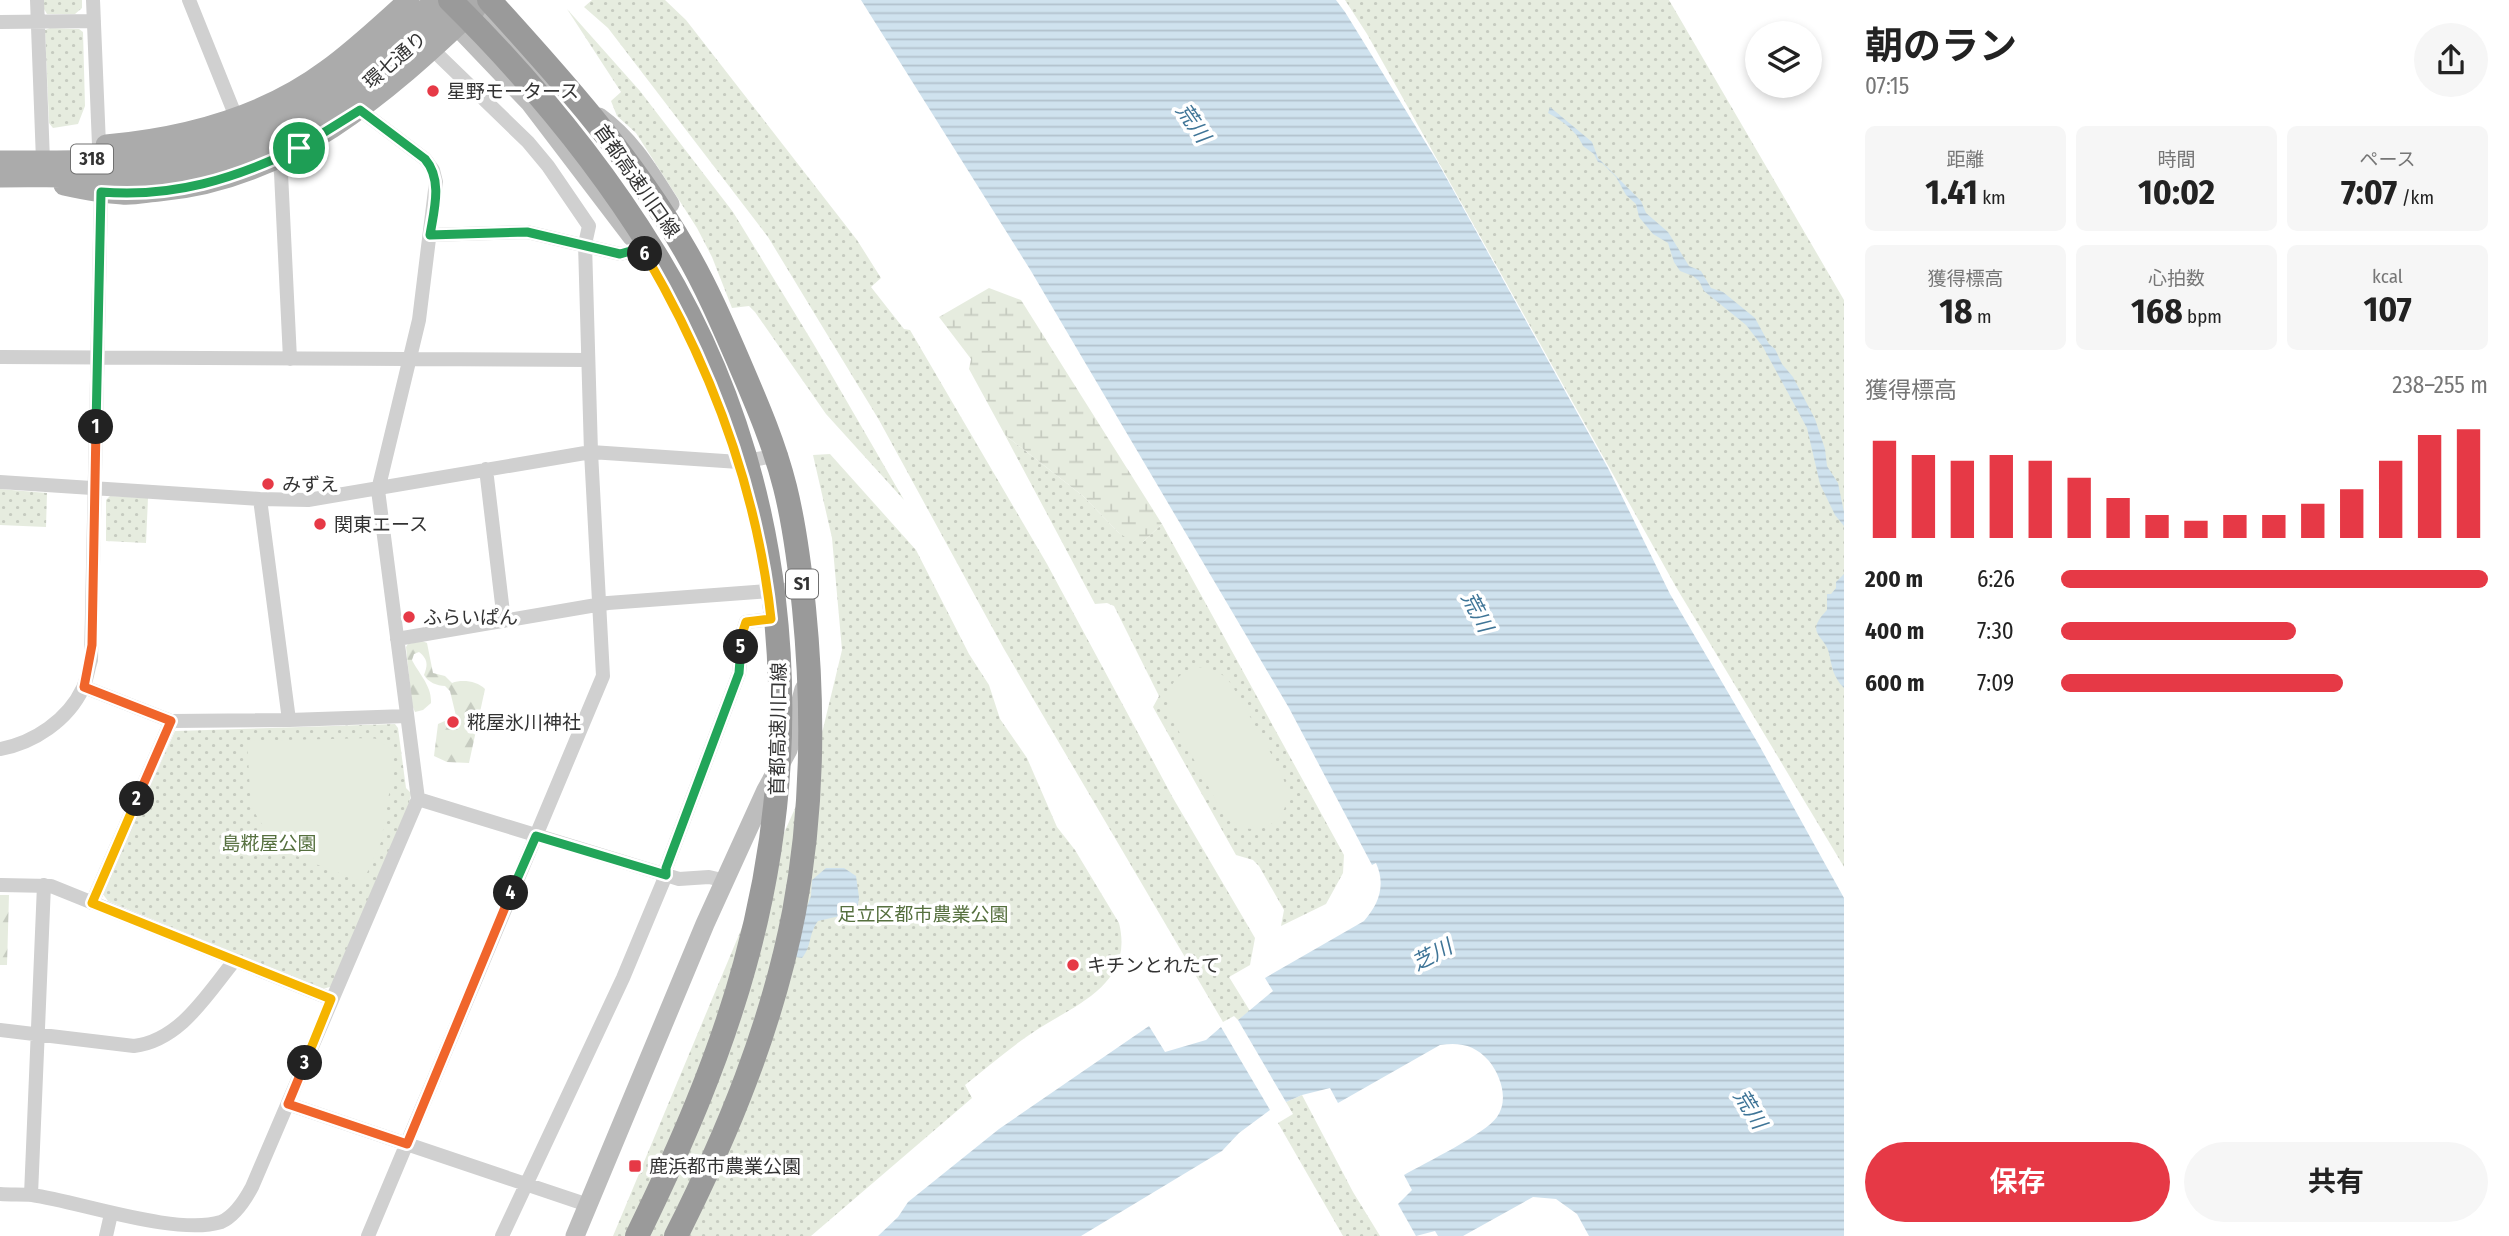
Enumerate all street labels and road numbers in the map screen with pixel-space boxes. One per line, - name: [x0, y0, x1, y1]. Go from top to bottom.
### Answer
- street label: 環七通り: [359, 26, 431, 94]
- street label: 首都高速川口線: [589, 120, 685, 242]
- road number: 318: [71, 144, 113, 174]
- road number: S1: [786, 570, 818, 598]
- street label: 首都高速川口線: [765, 662, 791, 796]

